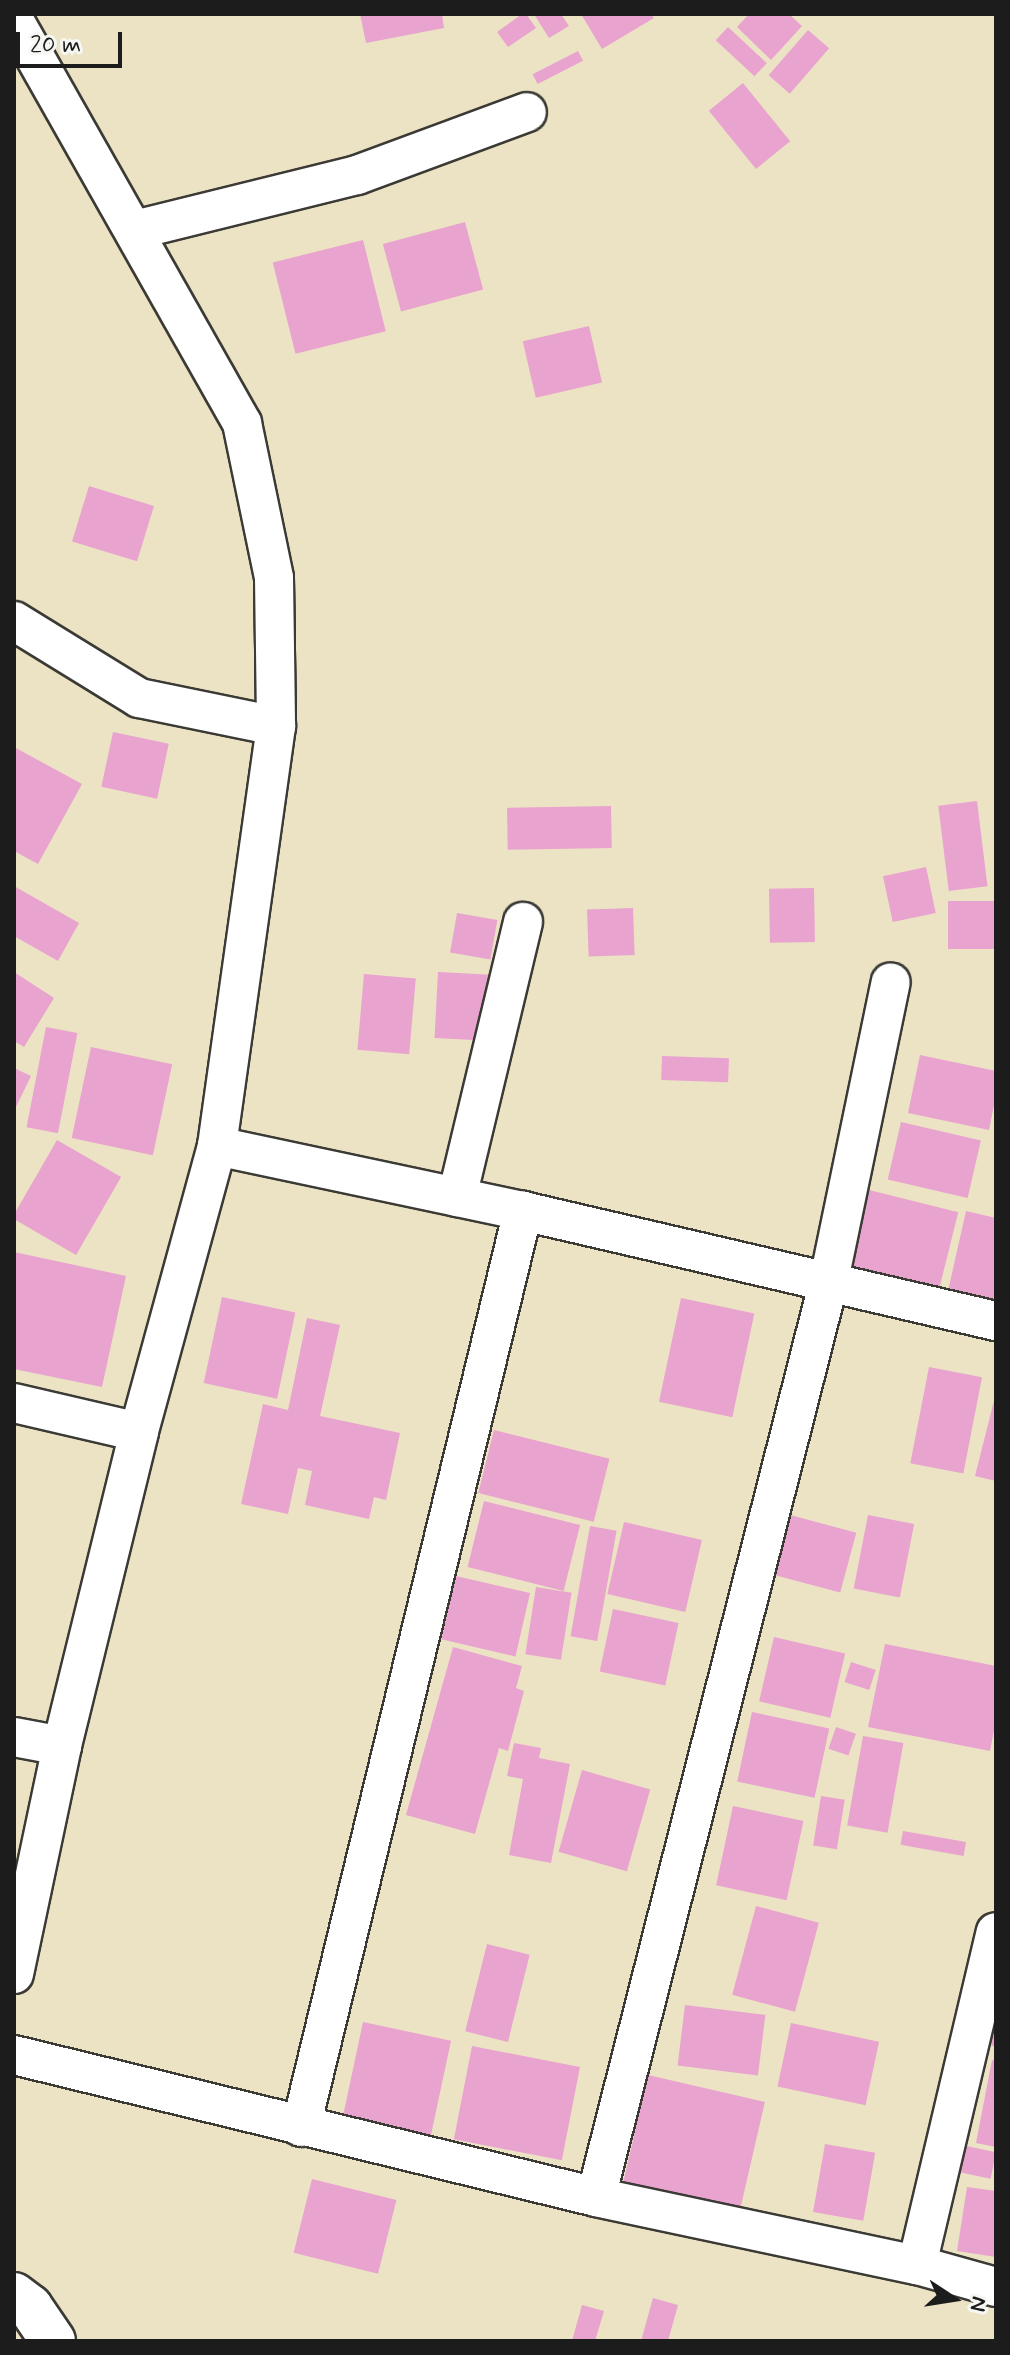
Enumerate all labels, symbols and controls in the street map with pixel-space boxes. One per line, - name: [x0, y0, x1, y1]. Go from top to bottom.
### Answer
- scale bar: [20, 16, 126, 66]
- text: 20 m: [30, 30, 81, 61]
- north arrow: [914, 2259, 994, 2339]
- text: N: [962, 2294, 993, 2314]

